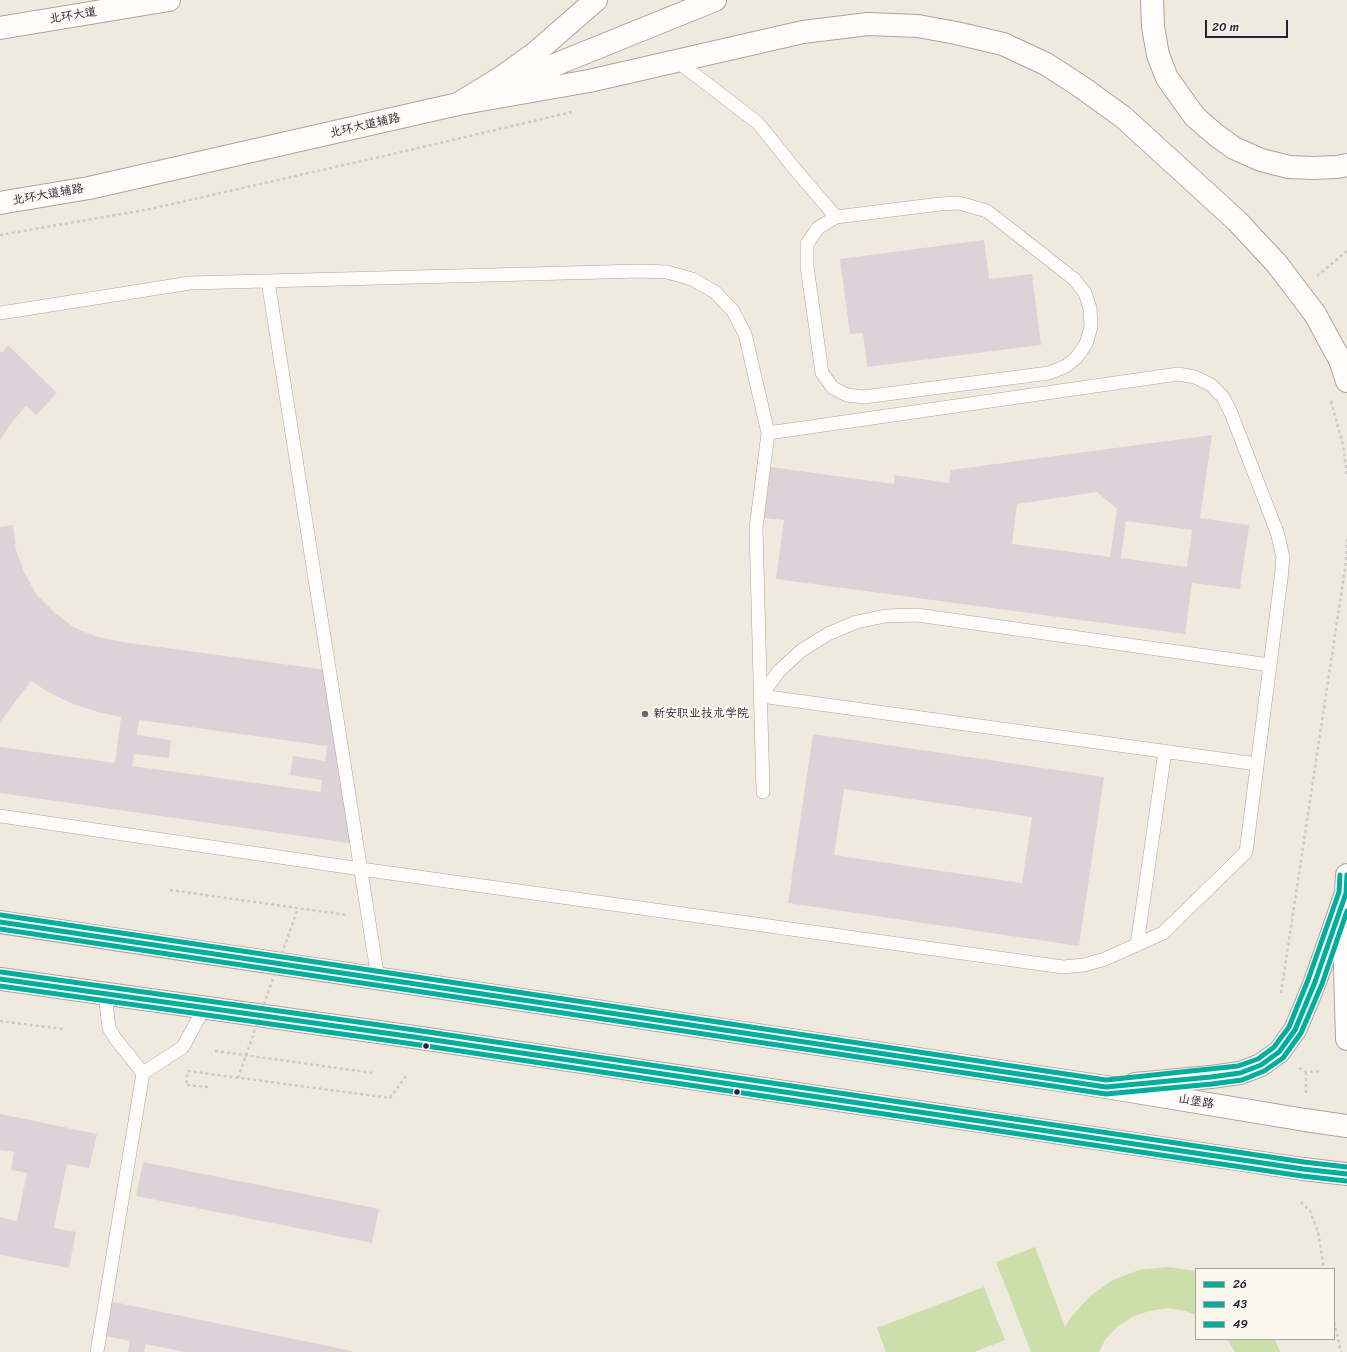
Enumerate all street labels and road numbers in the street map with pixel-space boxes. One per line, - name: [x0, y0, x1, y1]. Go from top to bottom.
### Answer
- street label: 北环大道: [48, 5, 98, 27]
- street label: 北环大道辅路: [328, 111, 402, 141]
- street label: 北环大道辅路: [11, 182, 85, 208]
- street label: 山堡路: [1177, 1092, 1215, 1112]

